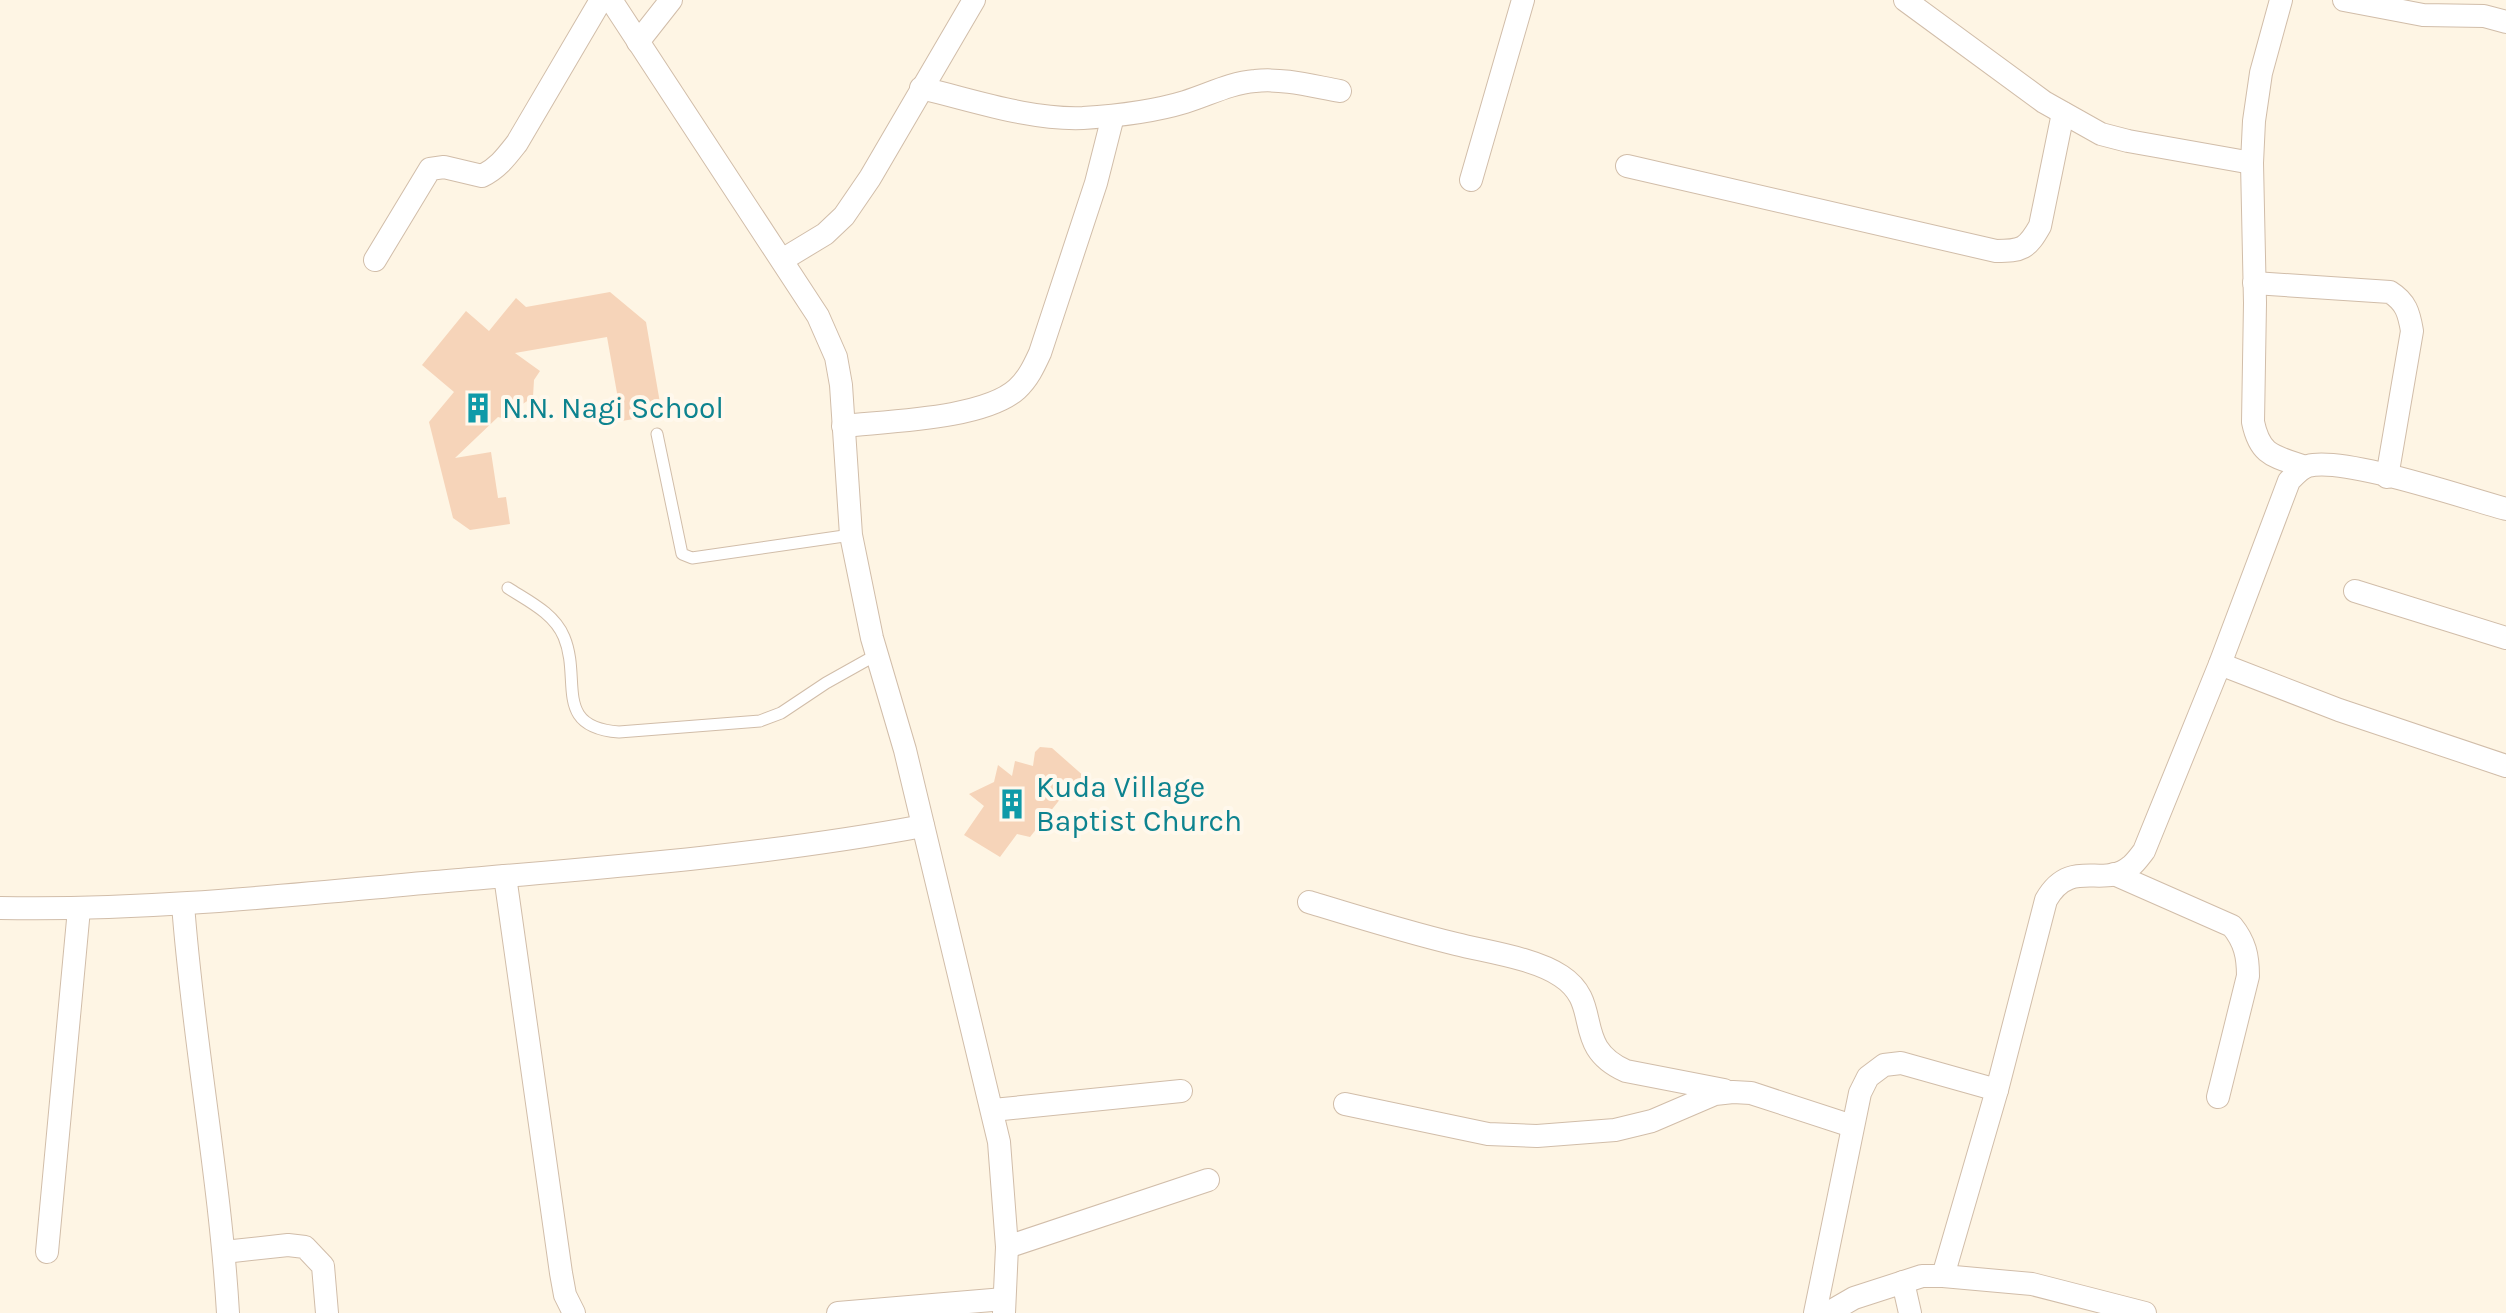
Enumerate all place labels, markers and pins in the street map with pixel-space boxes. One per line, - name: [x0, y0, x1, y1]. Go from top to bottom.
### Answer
- place label: N.N. Nagi School: [502, 390, 724, 426]
- building icon: N.N. Nagi School: [461, 391, 495, 425]
- place label: Kuda Village Baptist Church: [1036, 769, 1242, 839]
- building icon: Kuda Village Baptist Church: [995, 787, 1029, 821]

